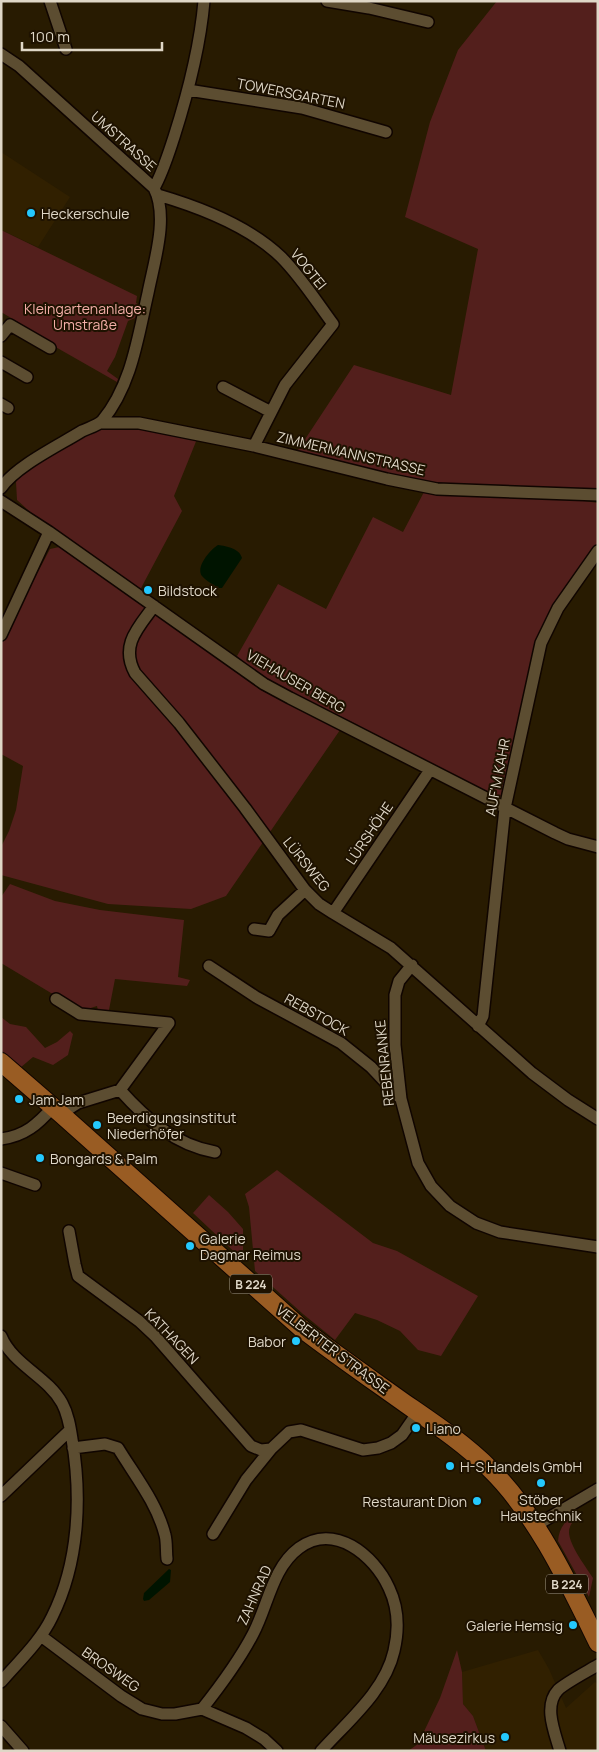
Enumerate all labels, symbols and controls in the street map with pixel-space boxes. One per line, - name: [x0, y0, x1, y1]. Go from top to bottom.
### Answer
- scale bar: [22, 20, 162, 52]
- text: 100 m: [30, 26, 70, 47]
- street label: TOWERSGARTEN: [235, 73, 347, 113]
- street label: UMSTRASSE: [87, 107, 161, 175]
- place label: Heckerschule: [41, 204, 129, 223]
- marker: Heckerschule: [25, 207, 37, 219]
- street label: VOGTEI: [287, 245, 331, 293]
- park label: Kleingartenanlage: Umstraße: [24, 299, 146, 334]
- street label: ZIMMERMANNSTRASSE: [275, 427, 427, 479]
- place label: Bildstock: [158, 581, 218, 600]
- marker: Bildstock: [142, 584, 154, 596]
- street label: VIEHAUSER BERG: [243, 645, 349, 717]
- street label: AUF'M KAHR: [480, 736, 514, 817]
- street label: LÜRSHÖHE: [341, 798, 397, 868]
- street label: LÜRSWEG: [279, 833, 335, 895]
- street label: REBSTOCK: [281, 989, 353, 1040]
- street label: REBENRANKE: [370, 1019, 398, 1107]
- place label: Jam Jam: [29, 1090, 84, 1109]
- marker: Jam Jam: [13, 1093, 25, 1105]
- place label: Beerdigungsinstitut Niederhöfer: [107, 1108, 237, 1143]
- marker: Beerdigungsinstitut Niederhöfer: [91, 1119, 103, 1131]
- place label: Bongards & Palm: [50, 1149, 158, 1168]
- marker: Bongards & Palm: [34, 1152, 46, 1164]
- place label: Galerie Dagmar Reimus: [200, 1229, 301, 1264]
- marker: Galerie Dagmar Reimus: [184, 1240, 196, 1252]
- road number: B 224: [230, 1274, 272, 1294]
- street label: VELBERTER STRASSE: [273, 1300, 393, 1398]
- street label: KATHAGEN: [141, 1304, 203, 1368]
- place label: Babor: [248, 1332, 286, 1351]
- marker: Babor: [290, 1335, 302, 1347]
- place label: Liano: [426, 1419, 461, 1438]
- marker: Liano: [410, 1422, 422, 1434]
- place label: H-S Handels GmbH: [460, 1457, 582, 1476]
- marker: H-S Handels GmbH: [444, 1460, 456, 1472]
- marker: Stöber Haustechnik: [535, 1477, 547, 1489]
- place label: Stöber Haustechnik: [500, 1490, 583, 1525]
- place label: Restaurant Dion: [362, 1492, 467, 1511]
- marker: Restaurant Dion: [471, 1495, 483, 1507]
- street label: ZAHNRAD: [232, 1562, 276, 1628]
- road number: B 224: [546, 1575, 588, 1594]
- place label: Galerie Hemsig: [466, 1616, 563, 1635]
- marker: Galerie Hemsig: [567, 1619, 579, 1631]
- street label: BROSWEG: [78, 1642, 144, 1696]
- place label: Mäusezirkus: [413, 1728, 495, 1747]
- marker: Mäusezirkus: [499, 1731, 511, 1743]

